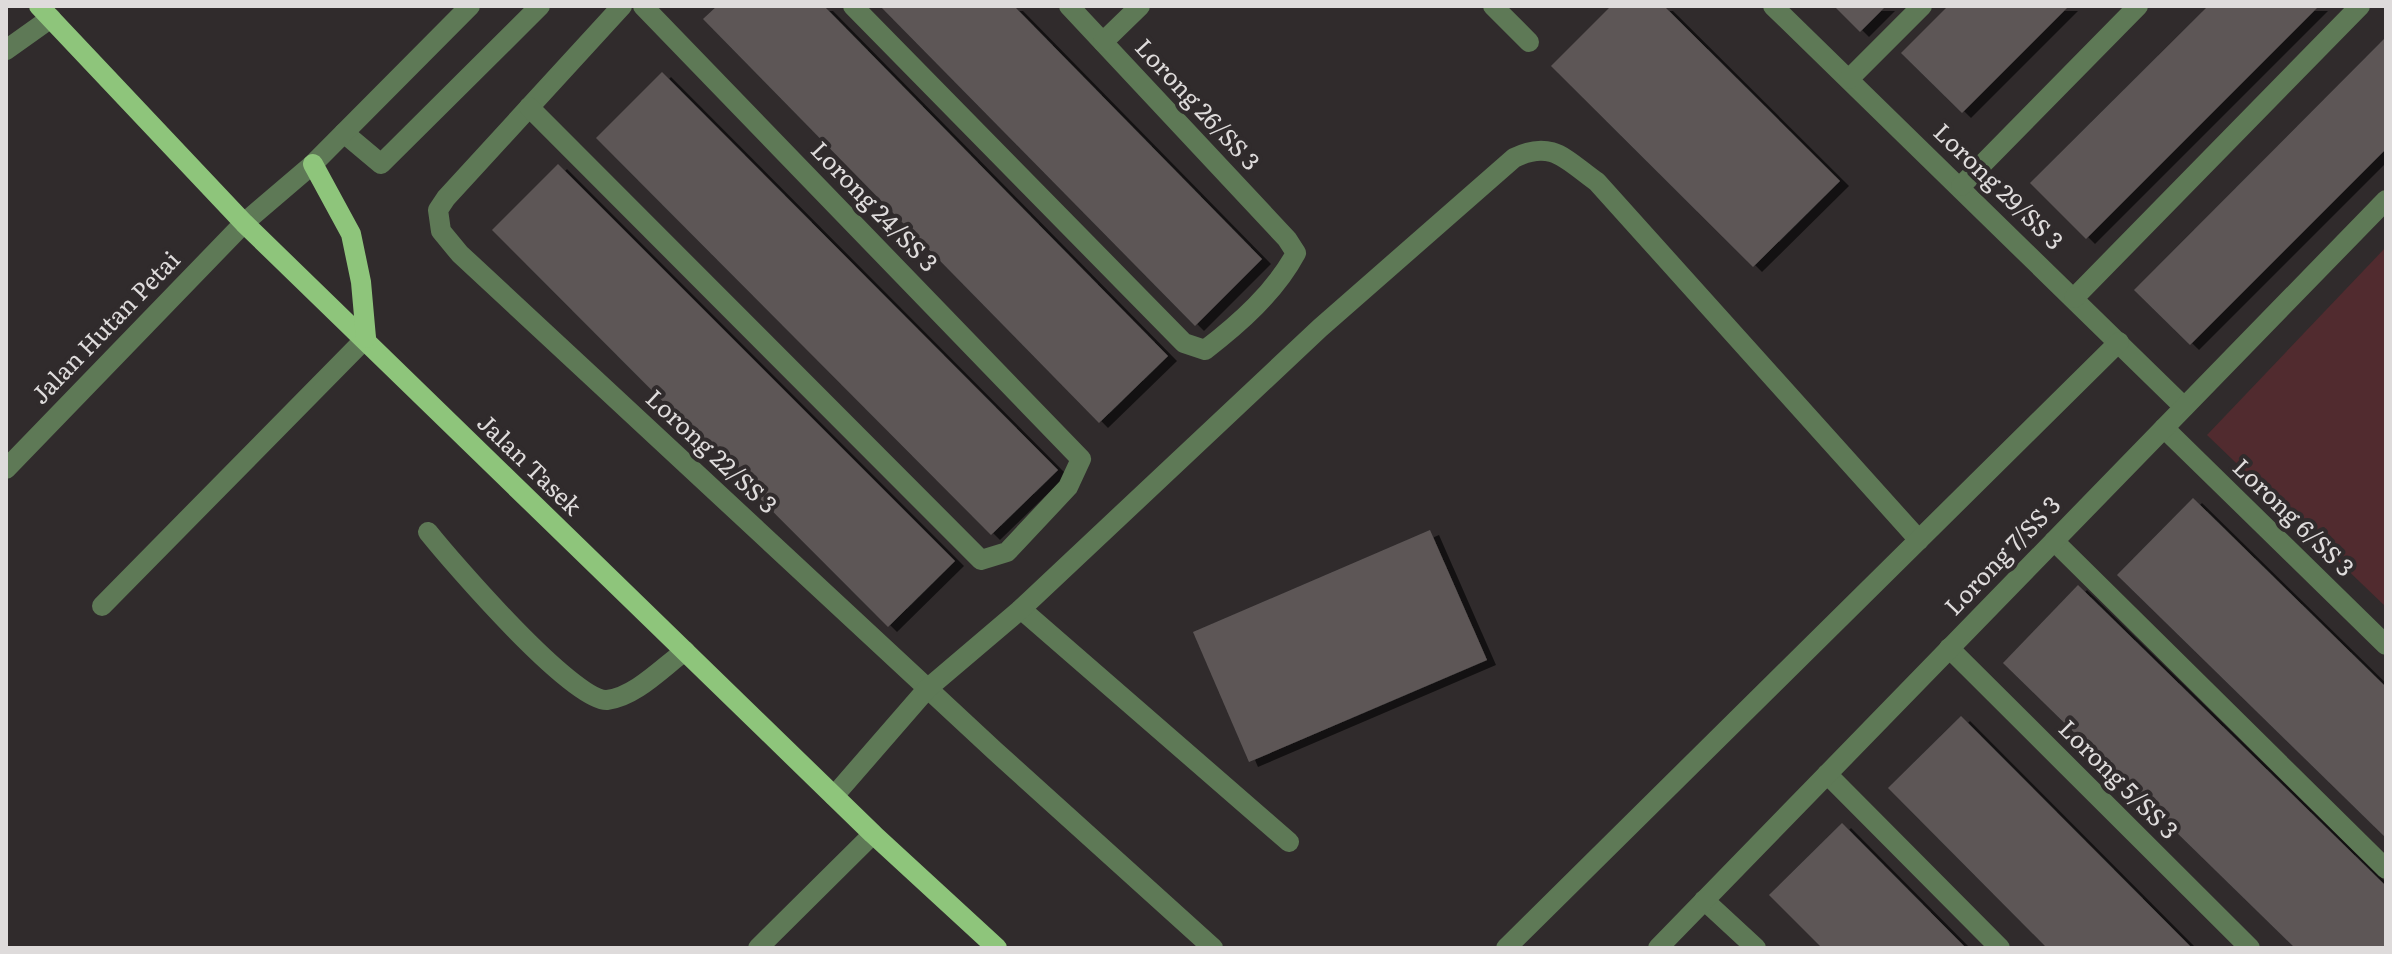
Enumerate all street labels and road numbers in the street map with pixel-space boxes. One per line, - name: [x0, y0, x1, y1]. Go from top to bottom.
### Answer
- street label: Lorong 26/SS 3: [1128, 29, 1269, 177]
- street label: Lorong 29/SS 3: [1927, 114, 2073, 256]
- street label: Lorong 24/SS 3: [804, 132, 947, 278]
- street label: Jalan Hutan Petai: [22, 242, 187, 411]
- street label: Lorong 22/SS 3: [639, 380, 786, 520]
- street label: Jalan Tasek: [471, 404, 591, 522]
- street label: Lorong 6/SS 3: [2226, 449, 2363, 583]
- street label: Lorong 7/SS 3: [1935, 487, 2067, 622]
- street label: Lorong 5/SS 3: [2052, 711, 2187, 846]

